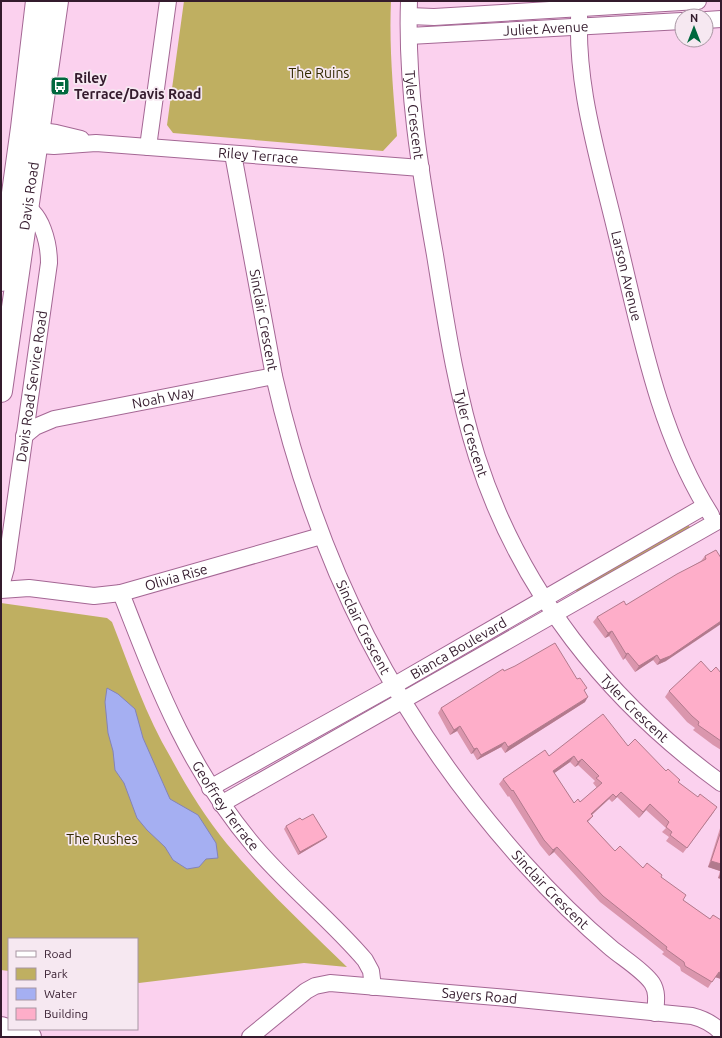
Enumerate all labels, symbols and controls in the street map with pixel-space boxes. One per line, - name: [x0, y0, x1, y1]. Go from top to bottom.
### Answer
- north arrow: [674, 8, 714, 48]
- text: N: [690, 12, 698, 24]
- street label: Juliet Avenue: [503, 18, 589, 39]
- park label: The Ruins: [289, 65, 349, 81]
- place label: Riley Terrace/Davis Road: [74, 70, 201, 102]
- street label: Tyler Crescent: [402, 70, 427, 161]
- bus stop icon: Riley Terrace/Davis Road: [49, 75, 71, 97]
- street label: Riley Terrace: [218, 144, 299, 167]
- street label: Davis Road: [16, 161, 42, 231]
- street label: Larson Avenue: [608, 229, 645, 323]
- street label: Sinclair Crescent: [246, 268, 281, 373]
- street label: Davis Road Service Road: [13, 310, 50, 463]
- street label: Noah Way: [131, 384, 196, 412]
- street label: Tyler Crescent: [451, 388, 491, 480]
- street label: Olivia Rise: [143, 561, 209, 594]
- street label: Sinclair Crescent: [333, 577, 394, 678]
- street label: Bianca Boulevard: [407, 614, 509, 682]
- street label: Tyler Crescent: [597, 671, 672, 746]
- street label: Geoffrey Terrace: [189, 758, 263, 854]
- park label: The Rushes: [66, 831, 138, 847]
- street label: Sinclair Crescent: [509, 847, 592, 933]
- legend: [8, 938, 138, 1030]
- text: Road: [44, 947, 72, 960]
- text: Park: [44, 967, 68, 980]
- street label: Sayers Road: [441, 984, 518, 1007]
- text: Water: [44, 987, 77, 1000]
- text: Building: [44, 1007, 88, 1020]

